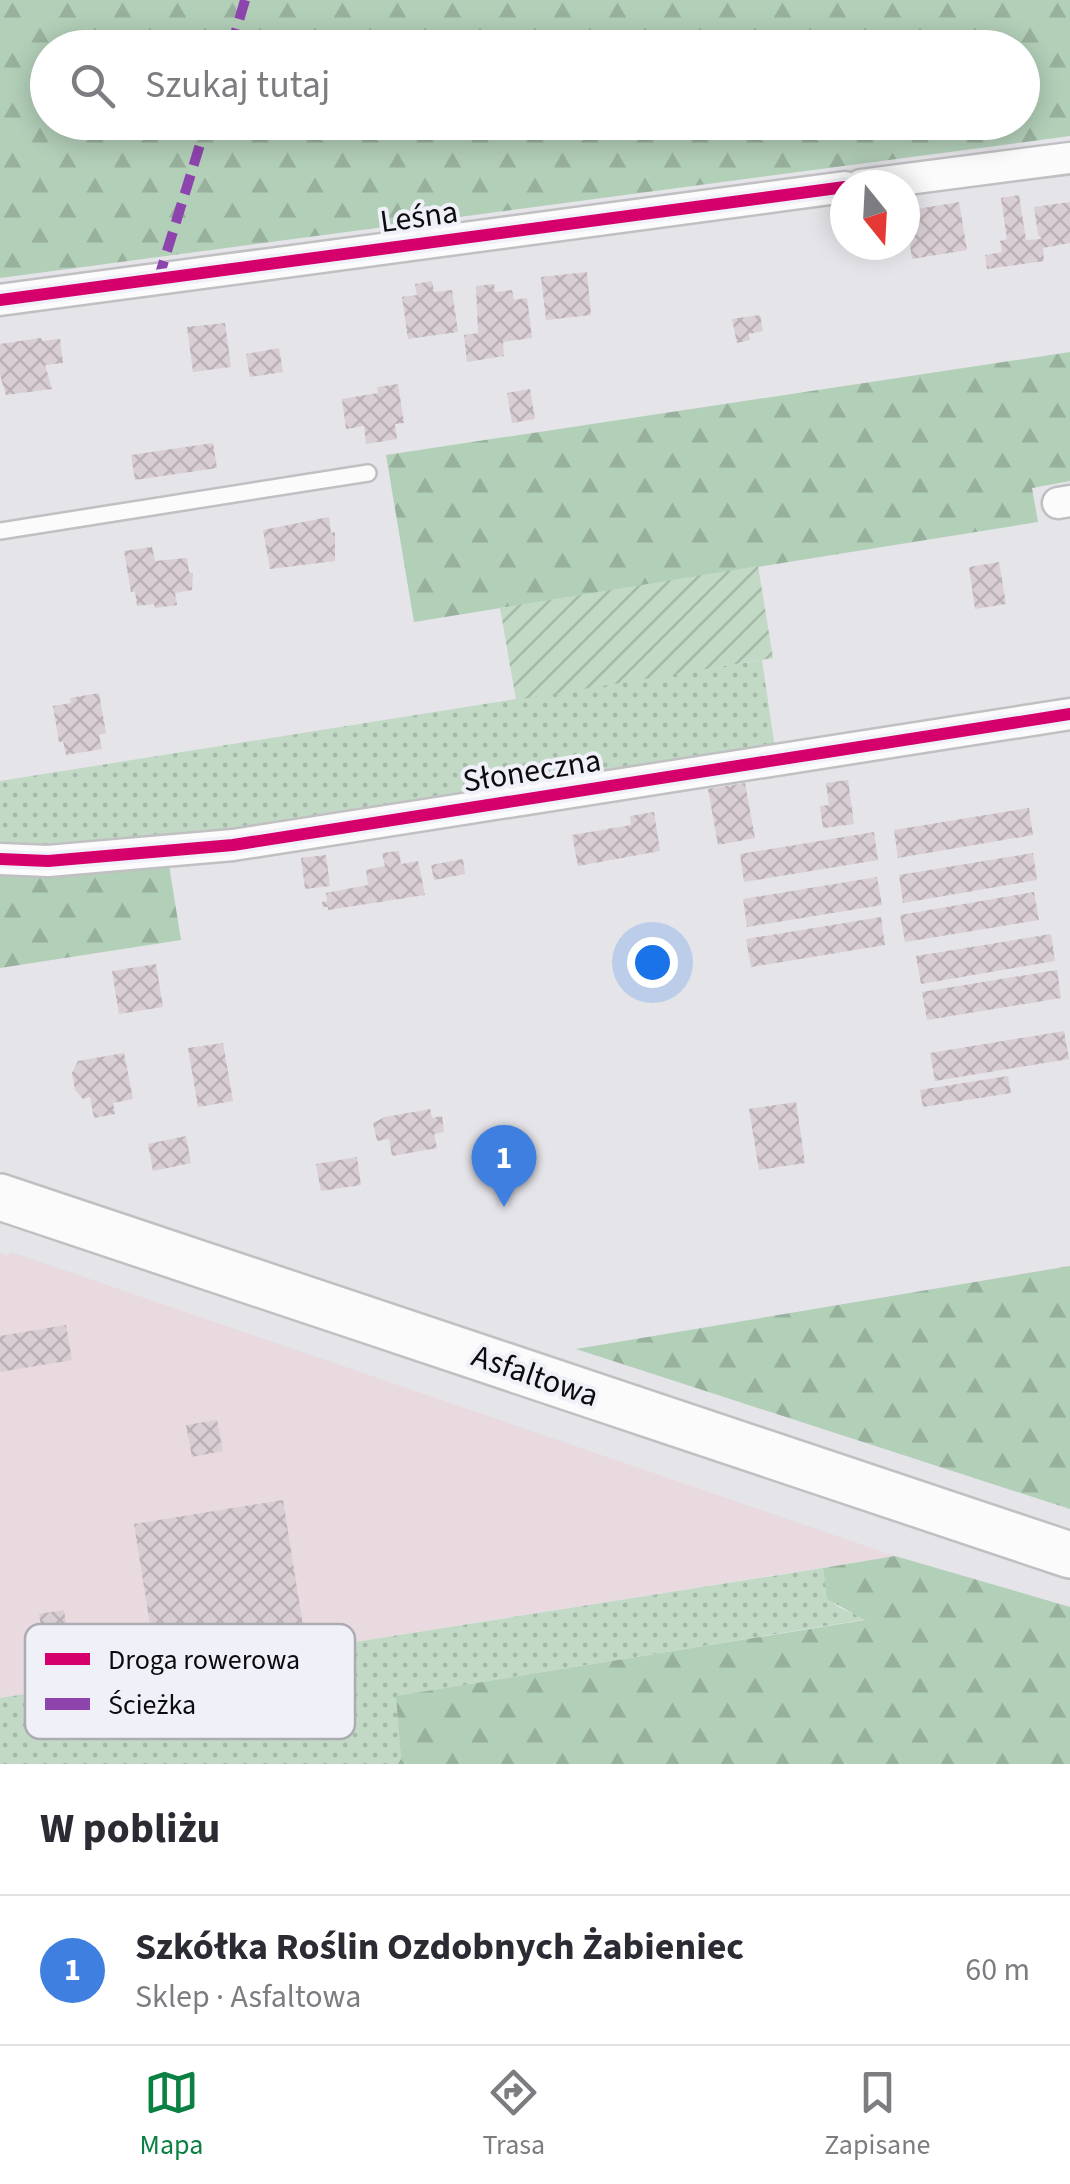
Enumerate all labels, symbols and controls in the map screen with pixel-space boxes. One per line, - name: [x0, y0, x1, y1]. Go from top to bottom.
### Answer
- search box: [30, 30, 1040, 140]
- icon: search: [65, 58, 120, 113]
- text: Szukaj tutaj: [145, 58, 330, 112]
- north arrow: [830, 170, 920, 260]
- street label: Leśna: [377, 189, 461, 245]
- street label: Słoneczna: [460, 737, 604, 805]
- your location: [627, 937, 678, 988]
- pin: 1: [472, 1124, 536, 1207]
- street label: Asfaltowa: [466, 1333, 604, 1419]
- legend: [25, 1624, 355, 1739]
- text: Droga rowerowa: [108, 1640, 300, 1680]
- text: Ścieżka: [108, 1685, 196, 1725]
- text: W pobliżu: [40, 1799, 220, 1859]
- text: Szkółka Roślin Ozdobnych Żabieniec: [135, 1920, 744, 1974]
- text: 1: [64, 1947, 81, 1993]
- text: 60 m: [965, 1947, 1030, 1993]
- text: Sklep · Asfaltowa: [135, 1974, 361, 2020]
- tab: Mapa: [140, 2065, 203, 2165]
- tab: Trasa: [482, 2065, 545, 2165]
- tab: Zapisane: [824, 2065, 930, 2165]

